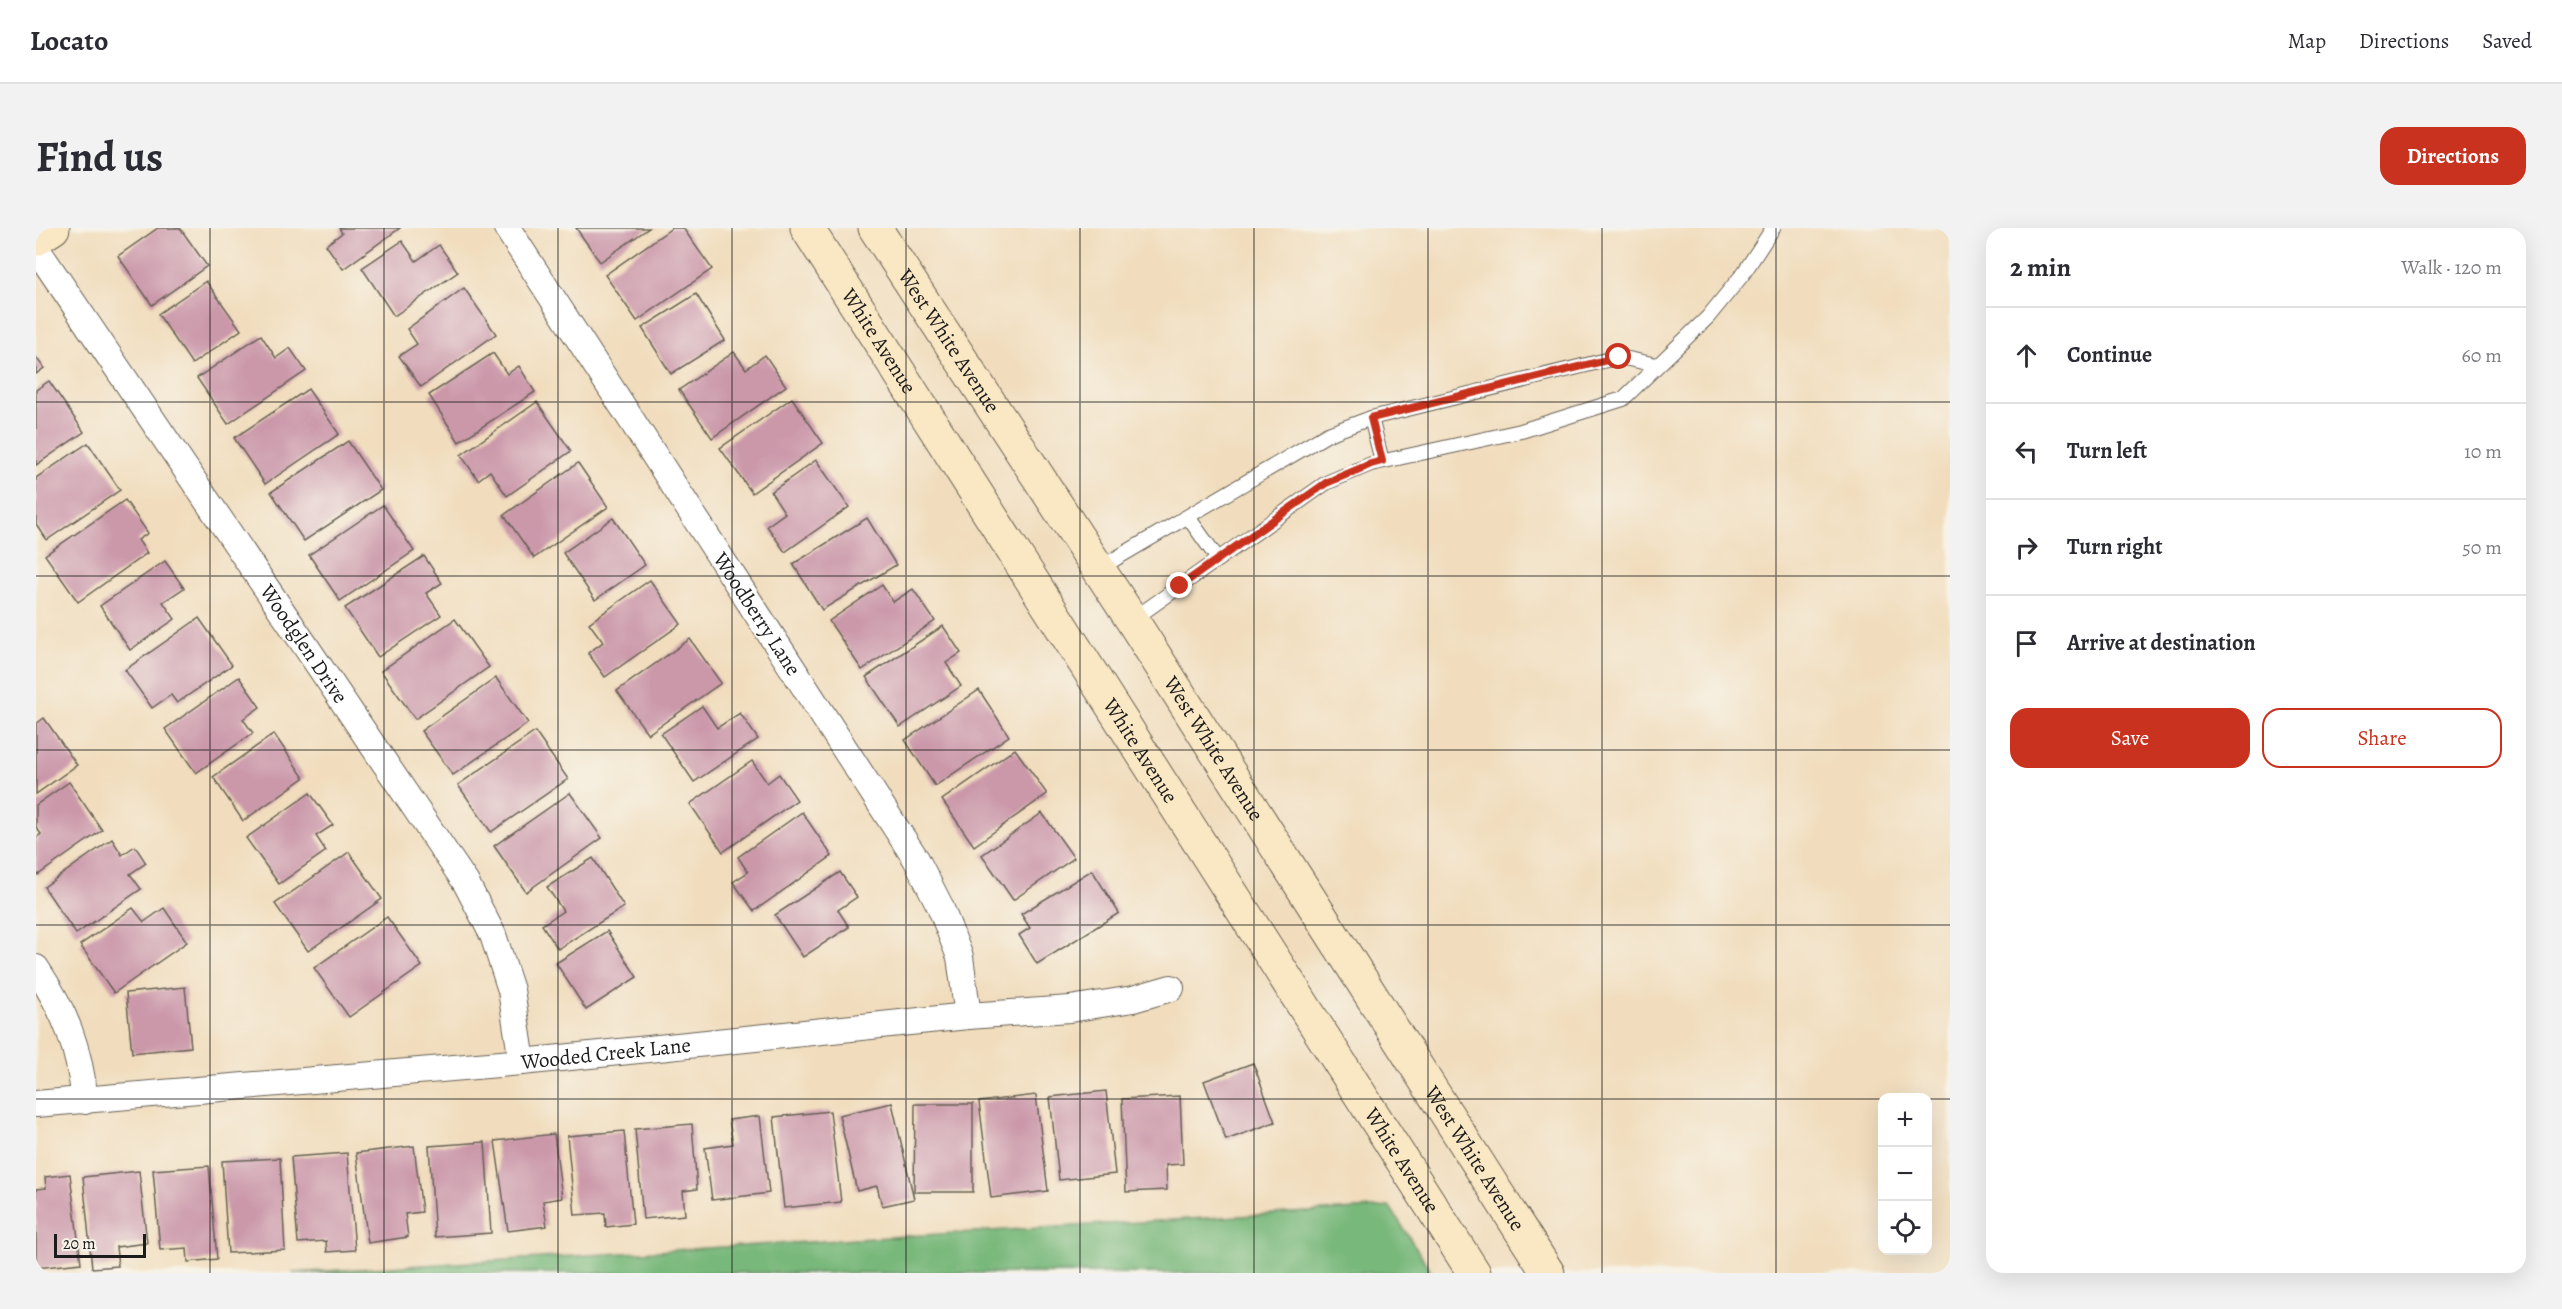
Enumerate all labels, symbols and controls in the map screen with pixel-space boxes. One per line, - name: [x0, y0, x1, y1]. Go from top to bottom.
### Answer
- text: Locato: [30, 22, 108, 60]
- text: Map: [2288, 27, 2326, 55]
- text: Directions: [2359, 27, 2449, 55]
- text: Saved: [2482, 27, 2532, 55]
- button: Directions: [2380, 127, 2526, 185]
- text: Find us: [36, 128, 163, 185]
- text: 2 min: [2010, 250, 2071, 285]
- text: Walk · 120 m: [2401, 254, 2502, 281]
- street label: West White Avenue: [891, 263, 1006, 418]
- street label: White Avenue: [835, 282, 923, 399]
- icon: ahead: [2010, 339, 2043, 372]
- text: Continue: [2067, 340, 2152, 370]
- text: 60 m: [2462, 342, 2502, 369]
- route start: [1605, 343, 1631, 369]
- icon: left: [2010, 435, 2043, 468]
- text: Turn left: [2067, 436, 2147, 466]
- text: 10 m: [2464, 438, 2502, 465]
- icon: right: [2010, 531, 2043, 564]
- text: Turn right: [2067, 532, 2163, 562]
- text: 50 m: [2462, 534, 2502, 561]
- street label: Woodberry Lane: [706, 546, 807, 681]
- route end: [1166, 572, 1192, 598]
- street label: Woodglen Drive: [253, 578, 354, 709]
- icon: arrive: [2010, 627, 2043, 660]
- text: Arrive at destination: [2067, 628, 2256, 658]
- street label: West White Avenue: [1157, 670, 1270, 826]
- street label: White Avenue: [1096, 692, 1185, 809]
- button: Save: [2010, 708, 2250, 768]
- button: Share: [2262, 708, 2502, 768]
- street label: Wooded Creek Lane: [519, 1031, 692, 1076]
- street label: West White Avenue: [1418, 1080, 1532, 1236]
- map controls: [1878, 1093, 1932, 1255]
- button: +: [1878, 1093, 1932, 1147]
- street label: White Avenue: [1358, 1101, 1446, 1218]
- button: −: [1878, 1147, 1932, 1201]
- button: locate: [1878, 1201, 1932, 1255]
- scale bar: [54, 1231, 146, 1258]
- text: 20 m: [63, 1233, 96, 1255]

